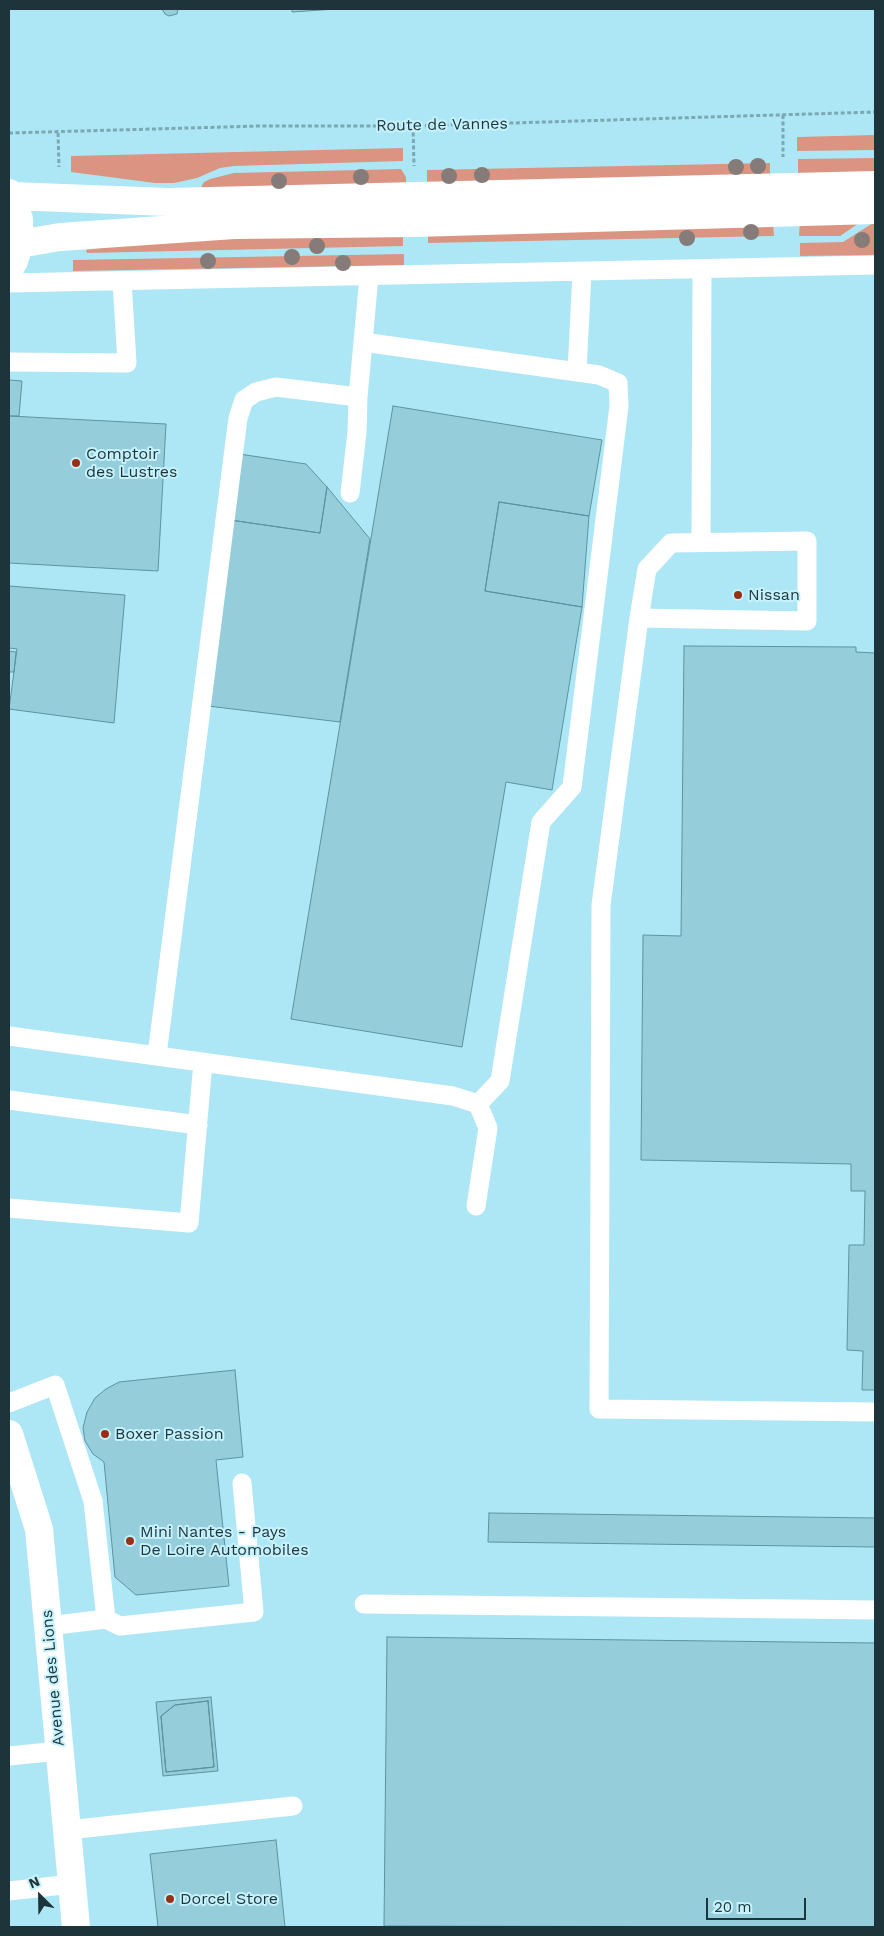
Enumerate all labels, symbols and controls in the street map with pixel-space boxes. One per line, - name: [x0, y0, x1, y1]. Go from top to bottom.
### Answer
- street label: Route de Vannes: [376, 114, 508, 136]
- place label: Comptoir des Lustres: [86, 444, 177, 482]
- marker: Comptoir des Lustres: [70, 457, 82, 469]
- place label: Nissan: [748, 585, 800, 605]
- marker: Nissan: [732, 589, 744, 601]
- place label: Boxer Passion: [115, 1424, 224, 1444]
- marker: Boxer Passion: [99, 1428, 111, 1440]
- place label: Mini Nantes - Pays De Loire Automobiles: [140, 1522, 309, 1560]
- marker: Mini Nantes - Pays De Loire Automobiles: [124, 1535, 136, 1547]
- street label: Avenue des Lions: [37, 1609, 69, 1747]
- north arrow: [15, 1871, 65, 1921]
- text: N: [26, 1873, 42, 1892]
- scale bar: [709, 1888, 809, 1920]
- place label: Dorcel Store: [180, 1889, 278, 1909]
- marker: Dorcel Store: [164, 1893, 176, 1905]
- text: 20 m: [714, 1898, 752, 1916]

